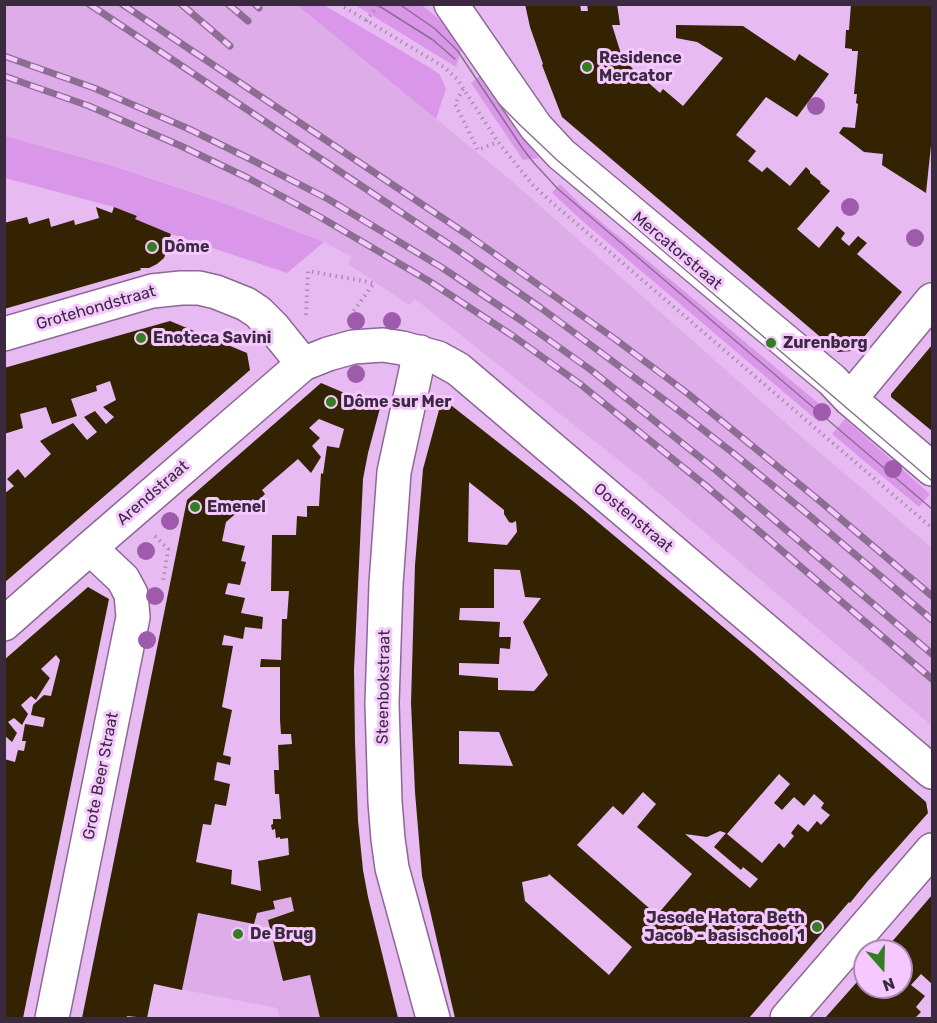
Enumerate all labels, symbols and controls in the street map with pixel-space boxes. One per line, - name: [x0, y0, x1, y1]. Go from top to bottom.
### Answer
- place label: Residence Mercator: [599, 48, 682, 86]
- marker: Residence Mercator: [580, 60, 594, 74]
- street label: Mercatorstraat: [628, 208, 726, 294]
- place label: Dôme: [164, 237, 209, 257]
- marker: Dôme: [145, 240, 159, 254]
- street label: Grotehondstraat: [34, 282, 158, 334]
- place label: Enoteca Savini: [153, 328, 271, 348]
- marker: Enoteca Savini: [134, 331, 148, 345]
- place label: Zurenborg: [783, 333, 868, 353]
- marker: Zurenborg: [764, 336, 778, 350]
- place label: Dôme sur Mer: [343, 392, 452, 412]
- marker: Dôme sur Mer: [324, 395, 338, 409]
- street label: Arendstraat: [113, 457, 193, 529]
- street label: Oostenstraat: [590, 479, 676, 557]
- place label: Emenel: [207, 497, 266, 517]
- marker: Emenel: [188, 500, 202, 514]
- street label: Steenbokstraat: [373, 629, 395, 745]
- street label: Grote Beer Straat: [79, 711, 123, 841]
- place label: Jesode Hatora Beth Jacob - basischool 1: [644, 908, 805, 946]
- marker: Jesode Hatora Beth Jacob - basischool 1: [810, 920, 824, 934]
- place label: De Brug: [250, 924, 313, 944]
- marker: De Brug: [231, 927, 245, 941]
- north arrow: [853, 939, 913, 999]
- text: N: [880, 974, 897, 995]

